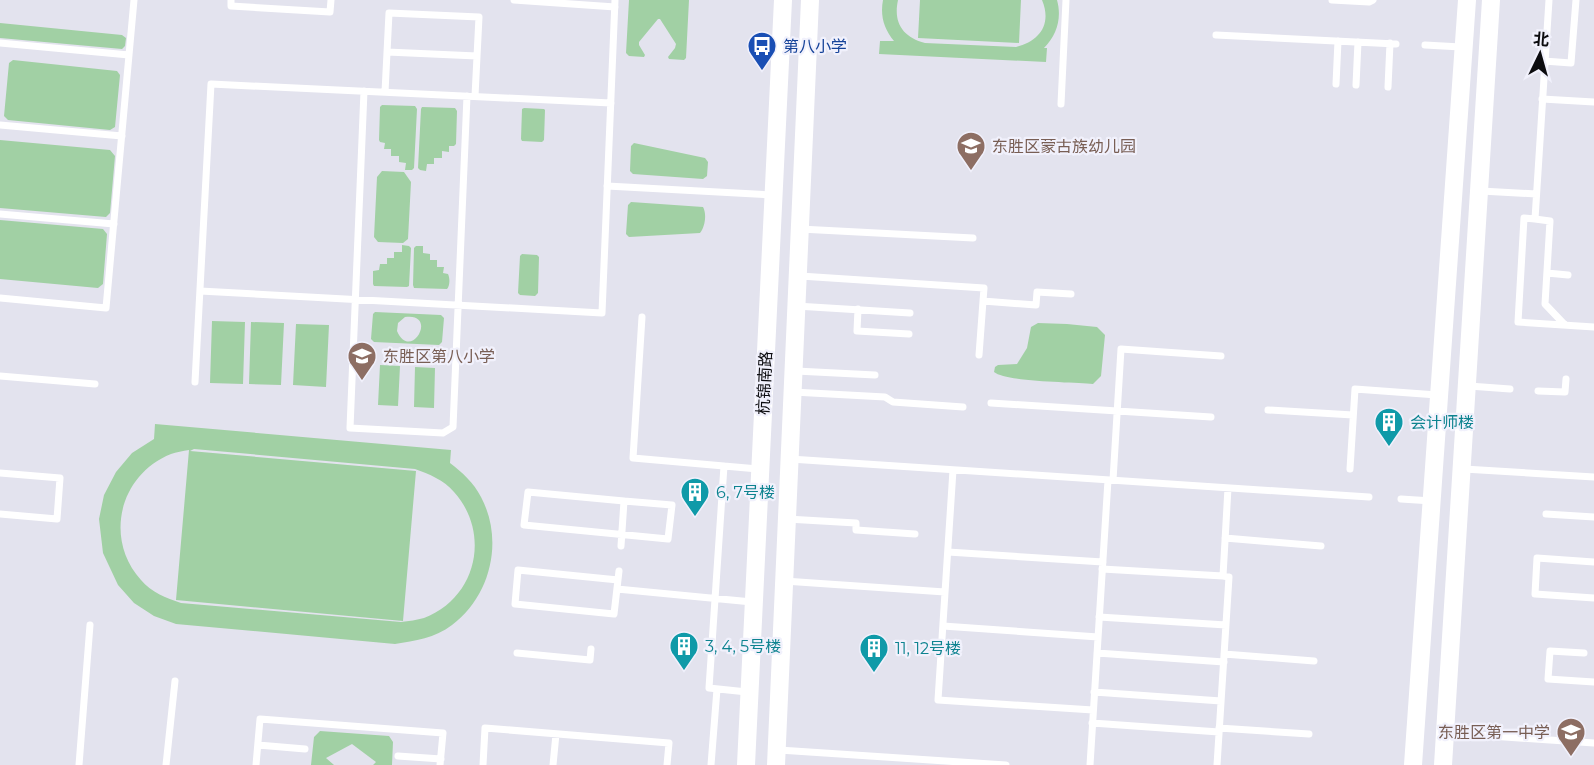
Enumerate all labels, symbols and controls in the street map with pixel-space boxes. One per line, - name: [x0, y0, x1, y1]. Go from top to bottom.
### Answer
- north arrow: [1510, 24, 1570, 84]
- text: 北: [1532, 29, 1550, 50]
- bus stop icon: 第八小学: [746, 30, 778, 72]
- place label: 第八小学: [783, 37, 847, 56]
- school or university icon: 东胜区蒙古族幼儿园: [955, 130, 987, 172]
- place label: 东胜区蒙古族幼儿园: [992, 137, 1136, 156]
- school or university icon: 东胜区第八小学: [346, 340, 378, 382]
- place label: 东胜区第八小学: [383, 347, 495, 366]
- street label: 杭锦南路: [753, 351, 776, 415]
- building icon: 会计师楼: [1373, 406, 1405, 448]
- place label: 会计师楼: [1410, 413, 1474, 432]
- building icon: 6, 7号楼: [679, 476, 711, 518]
- place label: 6, 7号楼: [716, 483, 775, 502]
- building icon: 3, 4, 5号楼: [668, 630, 700, 672]
- building icon: 11, 12号楼: [858, 632, 890, 674]
- place label: 3, 4, 5号楼: [705, 637, 781, 656]
- place label: 11, 12号楼: [895, 639, 961, 658]
- school or university icon: 东胜区第一中学: [1555, 716, 1587, 758]
- place label: 东胜区第一中学: [1438, 723, 1550, 742]

